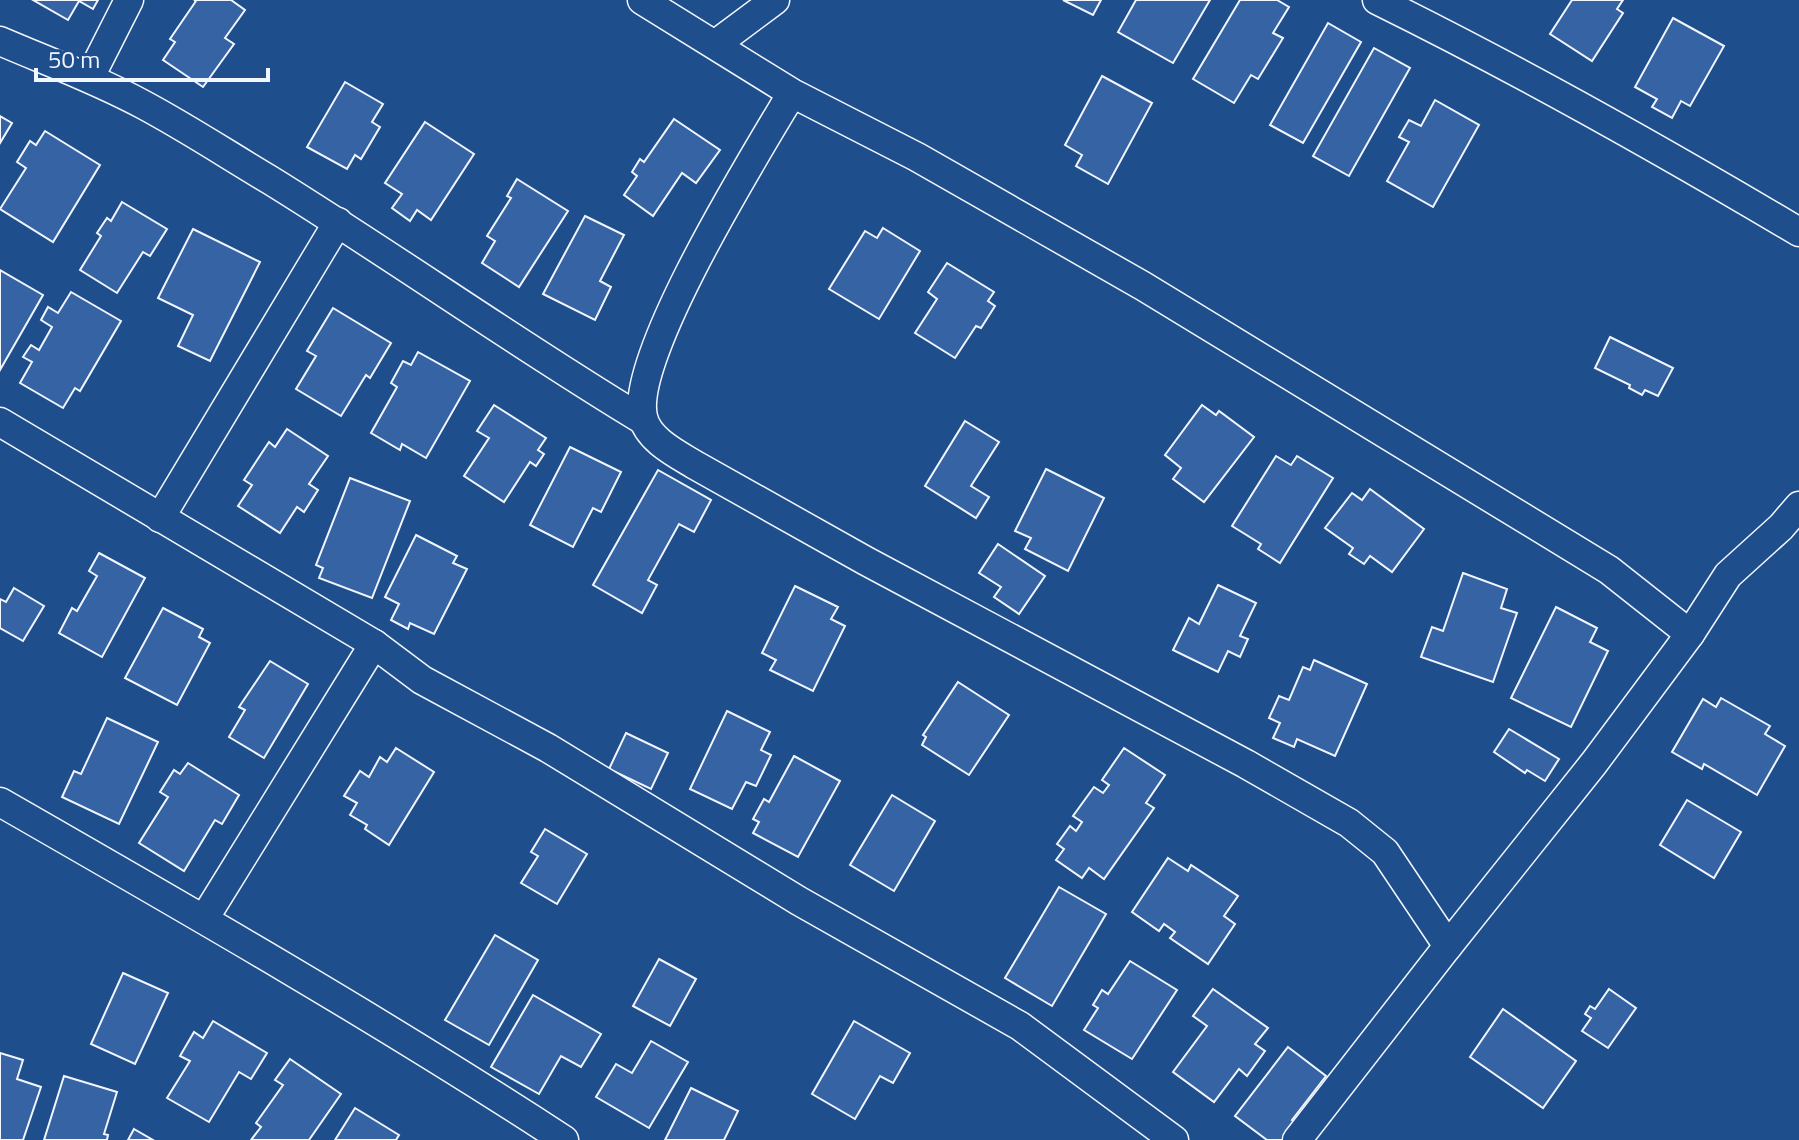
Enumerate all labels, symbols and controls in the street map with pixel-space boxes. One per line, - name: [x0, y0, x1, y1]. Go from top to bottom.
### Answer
- scale bar: [36, 32, 268, 82]
- text: 50 m: [48, 41, 100, 77]

